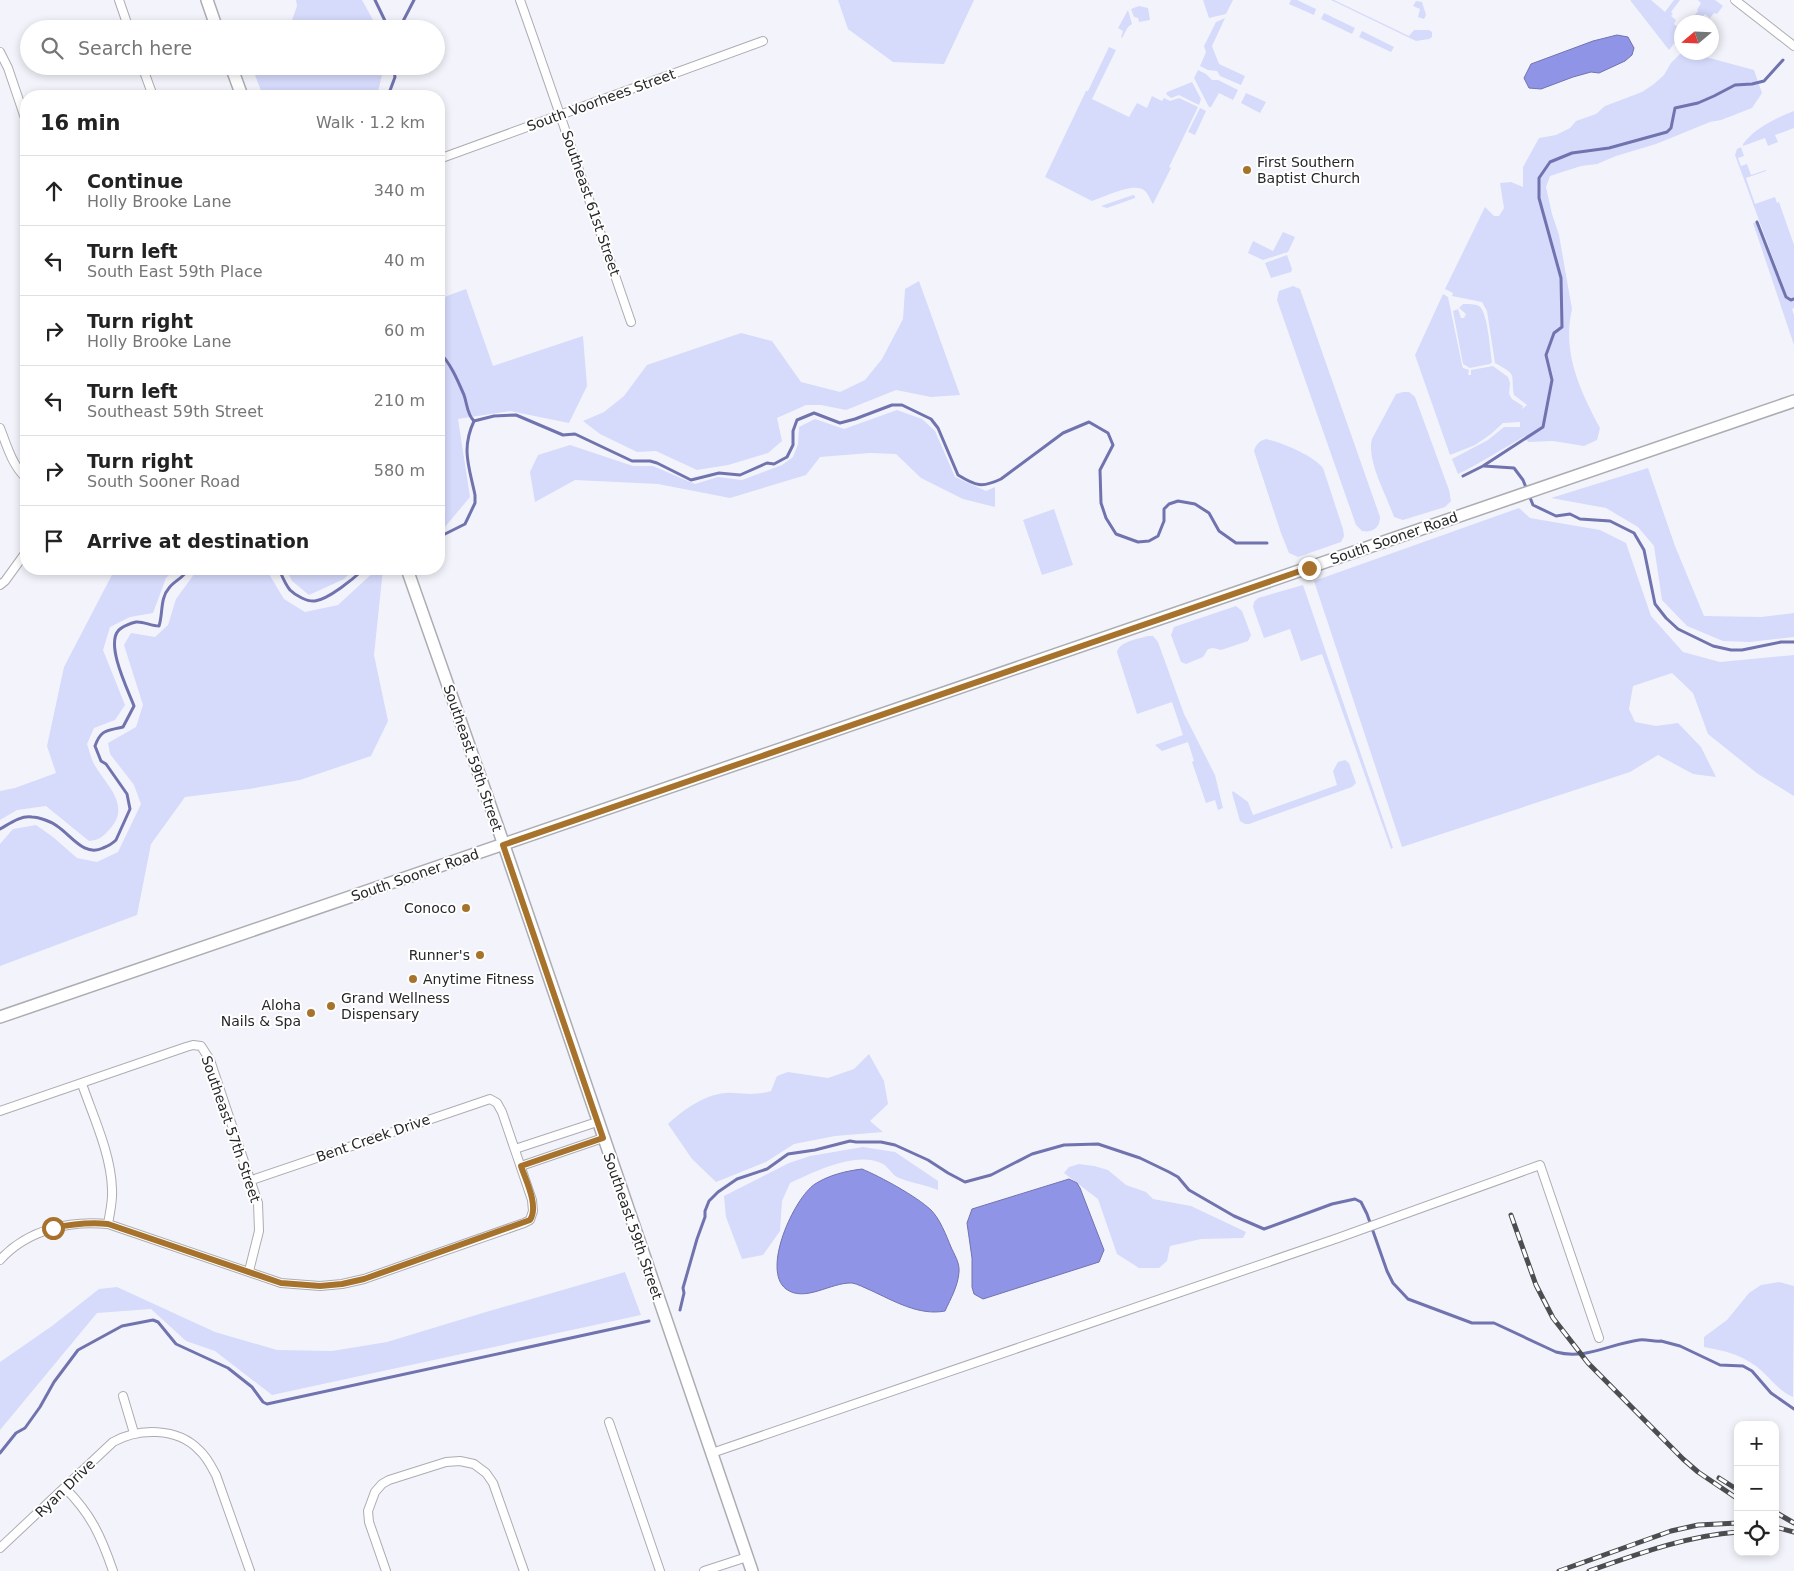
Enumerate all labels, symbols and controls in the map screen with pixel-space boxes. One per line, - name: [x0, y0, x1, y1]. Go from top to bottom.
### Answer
- north arrow: [1674, 15, 1719, 60]
- search box: [20, 20, 445, 75]
- icon: search: [38, 34, 66, 62]
- text: Search here: [78, 37, 192, 59]
- street label: South Voorhees Street: [525, 66, 678, 134]
- text: 16 min: [40, 111, 121, 135]
- text: Walk · 1.2 km: [316, 113, 425, 132]
- street label: Southeast 61st Street: [559, 128, 624, 278]
- place label: First Southern Baptist Church: [1257, 154, 1360, 186]
- marker: First Southern Baptist Church: [1241, 164, 1253, 176]
- text: Continue: [87, 170, 183, 192]
- icon: ahead: [40, 177, 68, 205]
- text: 340 m: [374, 181, 425, 200]
- text: Holly Brooke Lane: [87, 192, 231, 211]
- text: Turn left: [87, 240, 178, 262]
- icon: left: [40, 247, 68, 275]
- text: 40 m: [384, 251, 425, 270]
- text: South East 59th Place: [87, 262, 263, 281]
- text: Turn right: [87, 310, 193, 332]
- icon: right: [40, 317, 68, 345]
- text: 60 m: [384, 321, 425, 340]
- text: Holly Brooke Lane: [87, 332, 231, 351]
- text: Turn left: [87, 380, 178, 402]
- icon: left: [40, 387, 68, 415]
- text: 210 m: [374, 391, 425, 410]
- text: Southeast 59th Street: [87, 402, 263, 421]
- text: Turn right: [87, 450, 193, 472]
- icon: right: [40, 457, 68, 485]
- text: 580 m: [374, 461, 425, 480]
- text: South Sooner Road: [87, 472, 240, 491]
- street label: South Sooner Road: [1328, 509, 1460, 567]
- icon: arrive: [40, 527, 68, 555]
- text: Arrive at destination: [87, 530, 309, 552]
- route end: [1298, 557, 1321, 580]
- street label: Southeast 59th Street: [440, 682, 506, 834]
- street label: South Sooner Road: [349, 846, 481, 904]
- place label: Conoco: [404, 900, 456, 916]
- marker: Conoco: [460, 902, 472, 914]
- place label: Runner's: [409, 947, 470, 963]
- marker: Runner's: [474, 949, 486, 961]
- place label: Anytime Fitness: [423, 971, 534, 987]
- marker: Anytime Fitness: [407, 973, 419, 985]
- place label: Grand Wellness Dispensary: [341, 990, 450, 1022]
- place label: Aloha Nails & Spa: [221, 997, 301, 1029]
- marker: Grand Wellness Dispensary: [325, 1000, 337, 1012]
- marker: Aloha Nails & Spa: [305, 1007, 317, 1019]
- street label: Southeast 57th Street: [198, 1053, 264, 1205]
- street label: Bent Creek Drive: [314, 1111, 432, 1165]
- street label: Southeast 59th Street: [600, 1150, 666, 1302]
- route start: [42, 1217, 65, 1240]
- map controls: [1734, 1421, 1779, 1556]
- button: +: [1734, 1421, 1779, 1466]
- street label: Ryan Drive: [32, 1456, 98, 1520]
- button: −: [1734, 1466, 1779, 1511]
- button: locate: [1734, 1511, 1779, 1556]

